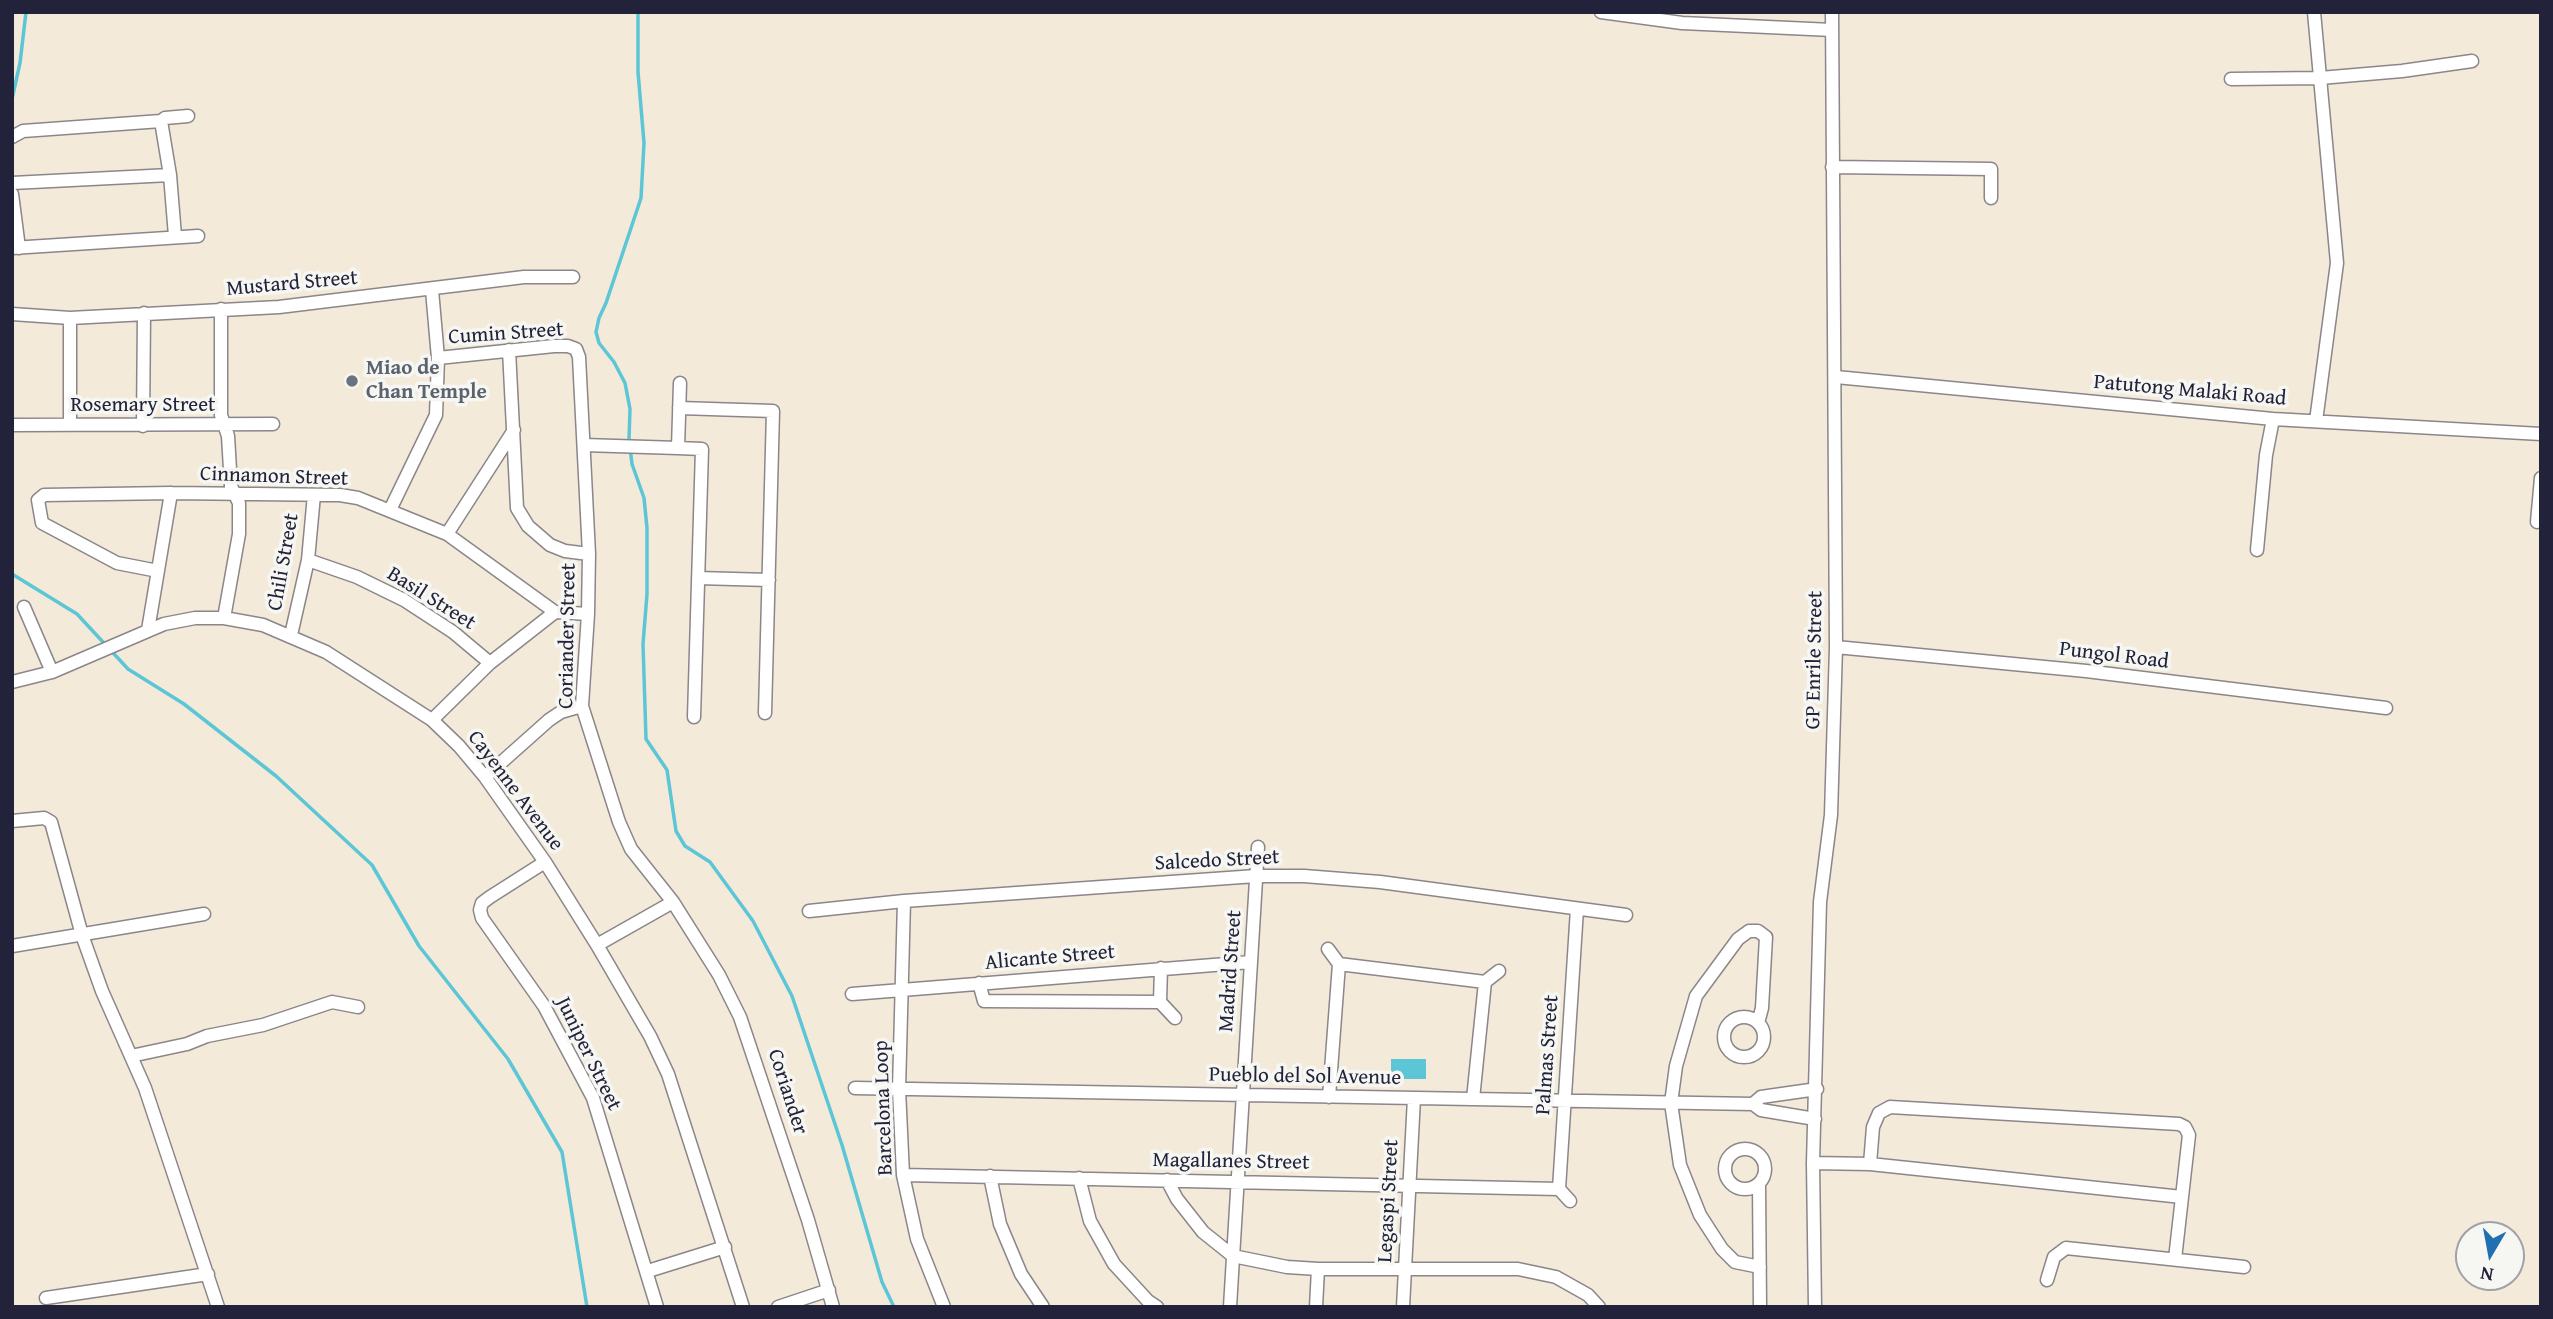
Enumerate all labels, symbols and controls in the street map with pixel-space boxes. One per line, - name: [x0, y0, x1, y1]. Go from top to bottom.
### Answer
- street label: Mustard Street: [225, 266, 359, 302]
- street label: Cumin Street: [448, 317, 564, 351]
- place label: Miao de Chan Temple: [366, 356, 487, 406]
- street label: Patutong Malaki Road: [2093, 370, 2287, 412]
- marker: Miao de Chan Temple: [344, 373, 360, 389]
- street label: Rosemary Street: [71, 393, 215, 419]
- street label: Cinnamon Street: [199, 462, 349, 492]
- street label: Chili Street: [263, 511, 305, 613]
- street label: Basil Street: [382, 562, 480, 636]
- street label: Coriander Street: [554, 563, 582, 709]
- street label: GP Enrile Street: [1801, 590, 1829, 730]
- street label: Pungol Road: [2058, 637, 2170, 675]
- street label: Cayenne Avenue: [462, 726, 568, 856]
- street label: Salcedo Street: [1154, 845, 1280, 877]
- street label: Madrid Street: [1214, 909, 1248, 1033]
- street label: Alicante Street: [984, 940, 1116, 976]
- street label: Juniper Street: [550, 993, 626, 1115]
- street label: Palmas Street: [1531, 994, 1565, 1116]
- street label: Barcelona Loop: [869, 1040, 899, 1176]
- street label: Coriander: [761, 1046, 813, 1138]
- street label: Pueblo del Sol Avenue: [1209, 1063, 1401, 1091]
- street label: Legaspi Street: [1373, 1139, 1405, 1263]
- street label: Magallanes Street: [1152, 1148, 1310, 1176]
- north arrow: [2455, 1221, 2525, 1291]
- text: N: [2478, 1260, 2495, 1290]

